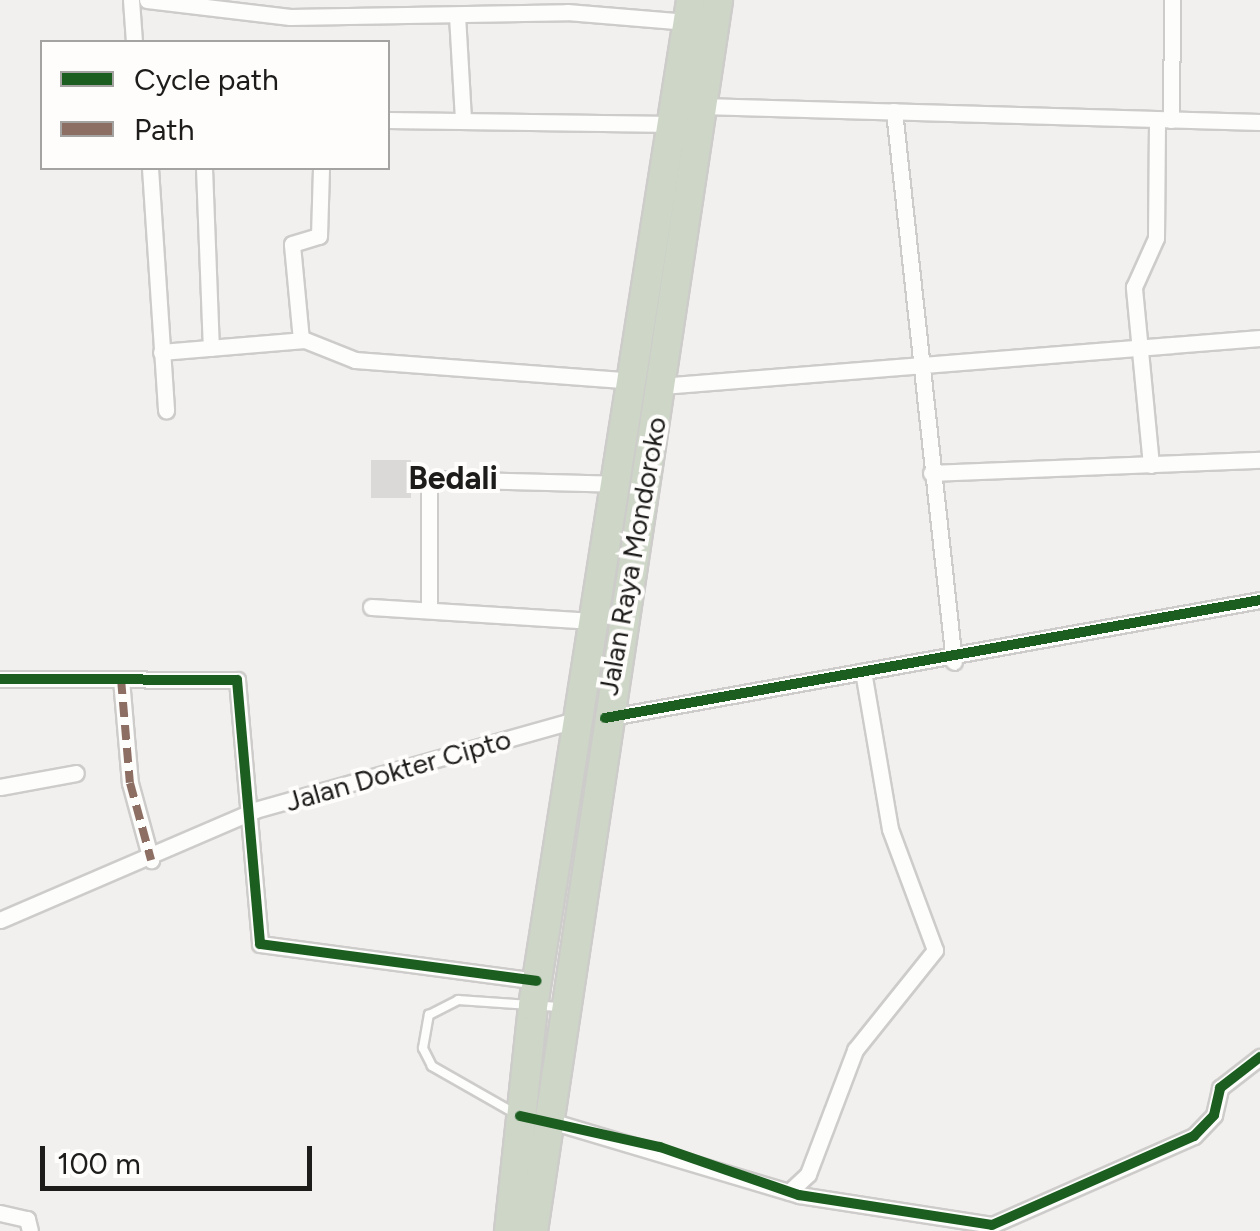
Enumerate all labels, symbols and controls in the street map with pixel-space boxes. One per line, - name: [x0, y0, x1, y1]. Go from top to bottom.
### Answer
- legend: [40, 40, 390, 170]
- text: Cycle path: [134, 61, 279, 98]
- text: Path: [134, 111, 194, 148]
- street label: Jalan Raya Mondoroko: [591, 414, 673, 698]
- district label: Bedali: [408, 459, 498, 497]
- street label: Jalan Dokter Cipto: [281, 722, 515, 818]
- scale bar: [45, 1126, 318, 1188]
- text: 100 m: [57, 1145, 141, 1182]

